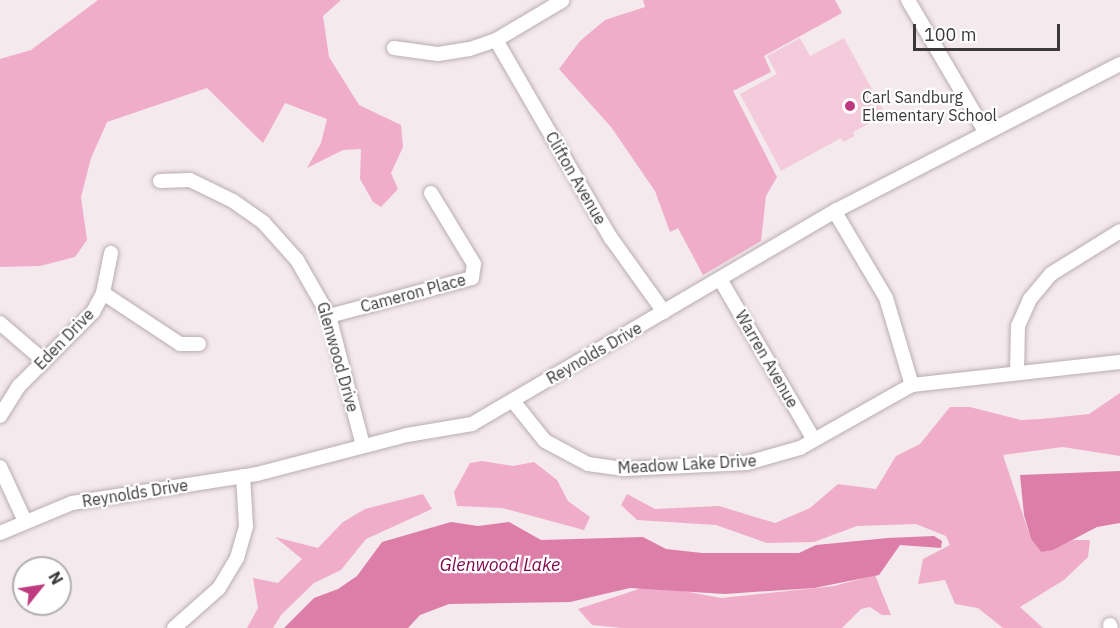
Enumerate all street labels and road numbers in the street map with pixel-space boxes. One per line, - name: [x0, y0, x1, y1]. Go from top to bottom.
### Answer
- street label: Clifton Avenue: [542, 128, 610, 228]
- street label: Cameron Place: [358, 270, 468, 316]
- street label: Glenwood Drive: [313, 300, 363, 414]
- street label: Eden Drive: [30, 305, 98, 373]
- street label: Warren Avenue: [731, 307, 803, 411]
- street label: Reynolds Drive: [543, 318, 645, 388]
- street label: Meadow Lake Drive: [617, 451, 757, 477]
- street label: Reynolds Drive: [81, 475, 189, 511]

